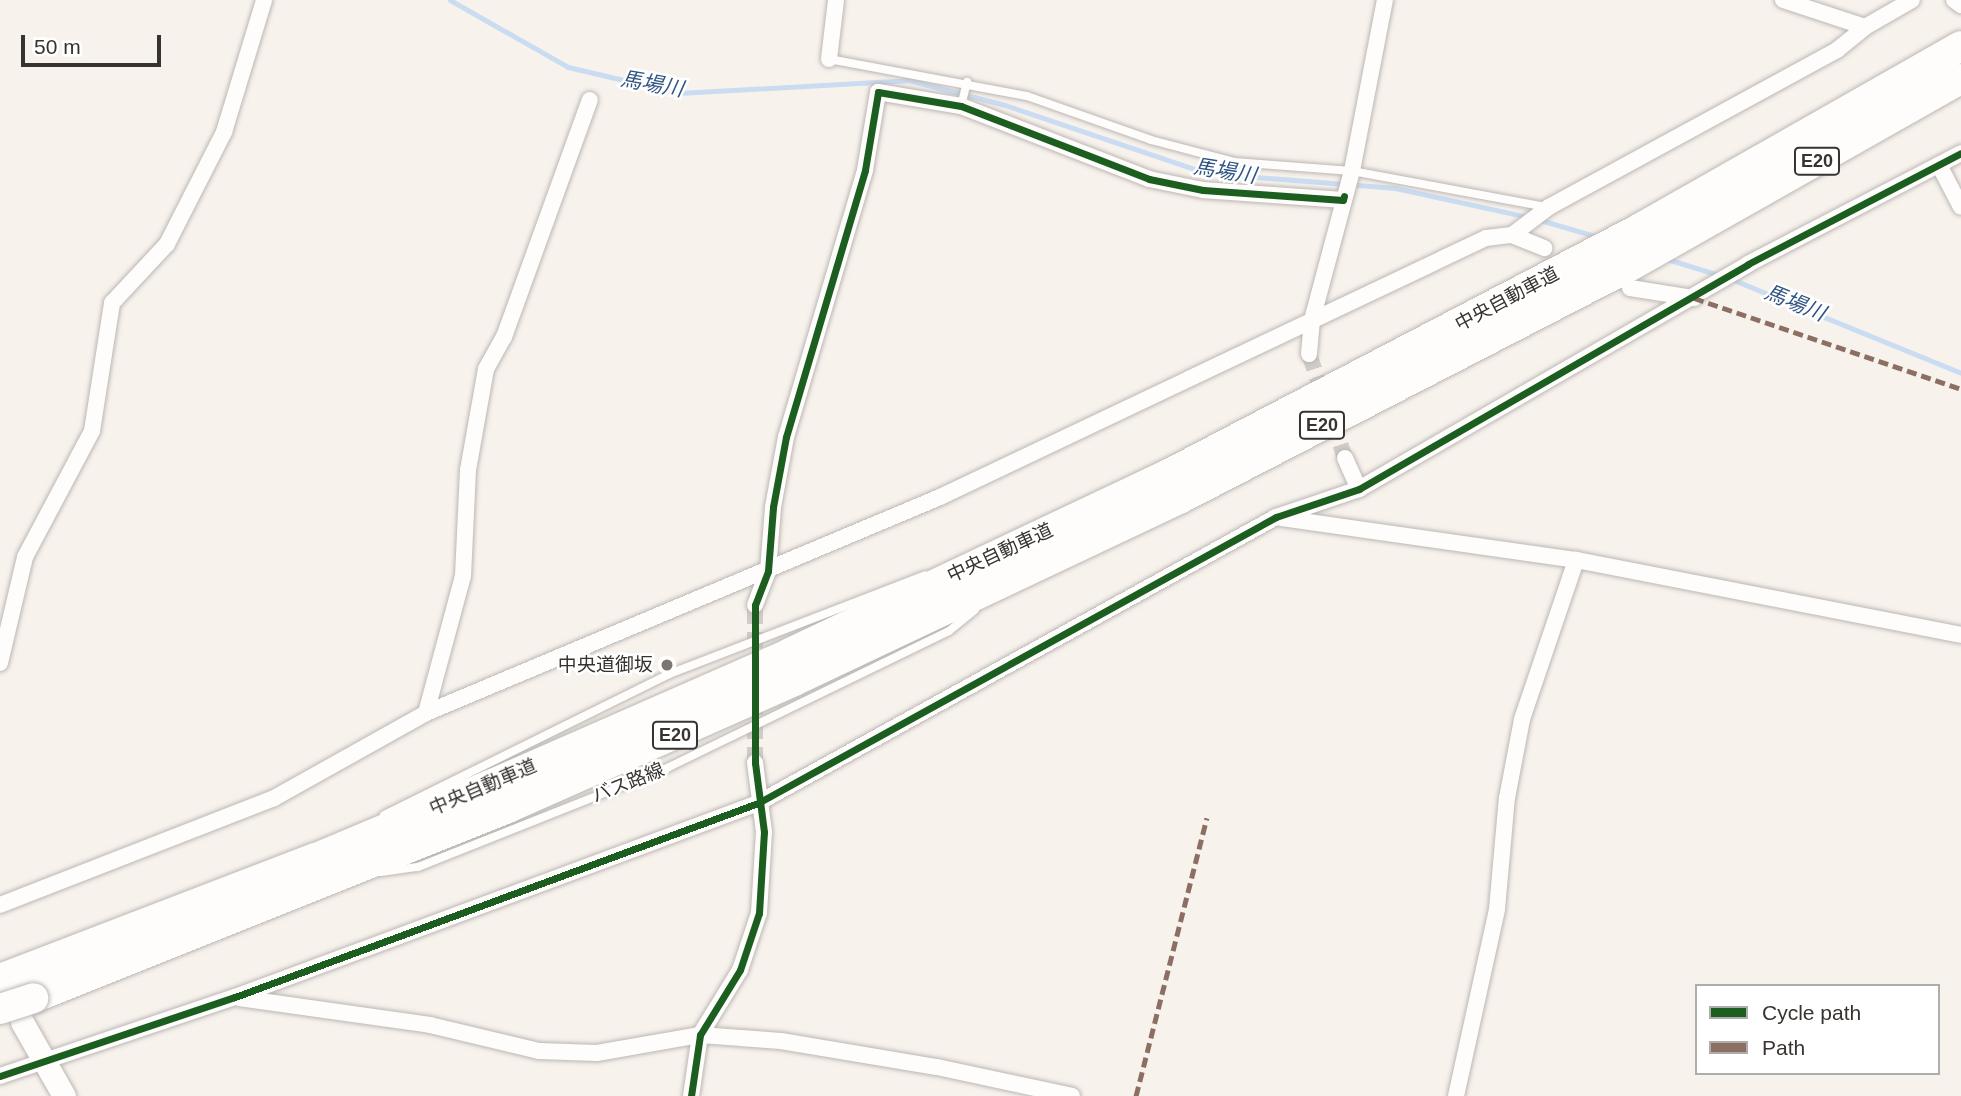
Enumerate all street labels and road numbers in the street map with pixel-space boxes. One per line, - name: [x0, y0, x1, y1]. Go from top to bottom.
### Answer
- road number: E20: [1792, 146, 1842, 176]
- street label: 中央自動車道: [1451, 262, 1563, 336]
- road number: E20: [1298, 410, 1346, 440]
- street label: 中央自動車道: [944, 519, 1056, 587]
- road number: E20: [650, 720, 700, 750]
- street label: 中央自動車道: [426, 754, 540, 820]
- street label: バス路線: [588, 758, 668, 808]

